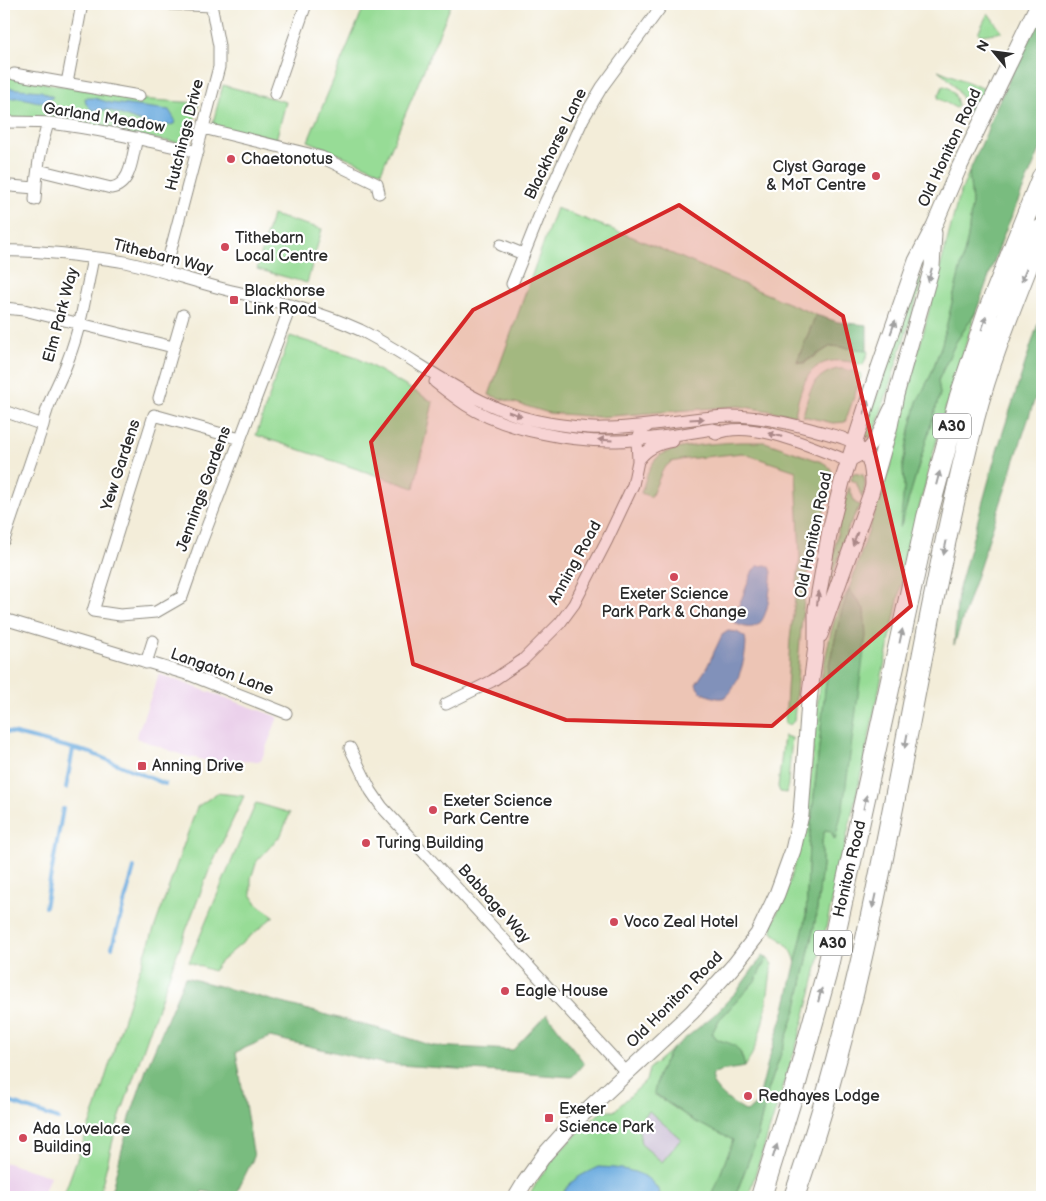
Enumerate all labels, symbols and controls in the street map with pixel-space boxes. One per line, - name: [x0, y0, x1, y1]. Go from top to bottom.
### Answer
- north arrow: [968, 28, 1018, 78]
- text: N: [973, 37, 993, 55]
- street label: Hutchings Drive: [162, 77, 208, 193]
- street label: Blackhorse Lane: [521, 85, 591, 203]
- street label: Old Honiton Road: [914, 86, 986, 210]
- street label: Garland Meadow: [42, 99, 167, 137]
- place label: Chaetonotus: [241, 150, 333, 169]
- marker: Chaetonotus: [225, 153, 237, 165]
- place label: Clyst Garage & MoT Centre: [766, 158, 867, 195]
- marker: Clyst Garage & MoT Centre: [870, 170, 882, 182]
- place label: Tithebarn Local Centre: [235, 229, 329, 266]
- street label: Tithebarn Way: [111, 235, 216, 279]
- marker: Tithebarn Local Centre: [219, 241, 231, 253]
- street label: Elm Park Way: [39, 265, 83, 365]
- one-way arrow: [925, 267, 933, 282]
- one-way arrow: [1020, 268, 1028, 282]
- place label: Blackhorse Link Road: [244, 282, 325, 319]
- marker: Blackhorse Link Road: [228, 294, 240, 306]
- one-way arrow: [981, 315, 989, 330]
- one-way arrow: [889, 319, 897, 334]
- one-way arrow: [862, 400, 870, 415]
- one-way arrow: [508, 410, 523, 418]
- one-way arrow: [689, 414, 705, 422]
- road number: A30: [933, 414, 971, 438]
- street label: Yew Gardens: [97, 417, 145, 514]
- street label: Jennings Gardens: [173, 424, 236, 554]
- one-way arrow: [767, 431, 782, 439]
- one-way arrow: [596, 436, 612, 444]
- street label: Old Honiton Road: [791, 470, 837, 600]
- one-way arrow: [934, 471, 942, 486]
- street label: Anning Road: [544, 518, 606, 608]
- one-way arrow: [851, 532, 859, 547]
- one-way arrow: [940, 540, 948, 556]
- marker: Exeter Science Park Park & Change: [668, 571, 680, 583]
- place label: Exeter Science Park Park & Change: [602, 585, 747, 622]
- one-way arrow: [814, 589, 822, 605]
- one-way arrow: [897, 629, 905, 644]
- street label: Langaton Lane: [168, 645, 277, 700]
- one-way arrow: [902, 734, 910, 749]
- place label: Anning Drive: [152, 757, 244, 776]
- marker: Anning Drive: [136, 760, 148, 772]
- place label: Exeter Science Park Centre: [443, 792, 553, 829]
- one-way arrow: [861, 795, 869, 810]
- marker: Exeter Science Park Centre: [427, 804, 439, 816]
- street label: Honiton Road: [830, 819, 870, 919]
- place label: Turing Building: [376, 834, 484, 853]
- marker: Turing Building: [360, 837, 372, 849]
- street label: Babbage Way: [454, 861, 535, 948]
- one-way arrow: [870, 893, 878, 909]
- place label: Voco Zeal Hotel: [624, 913, 738, 932]
- marker: Voco Zeal Hotel: [608, 916, 620, 928]
- road number: A30: [814, 930, 852, 956]
- street label: Old Honiton Road: [623, 948, 727, 1052]
- place label: Eagle House: [515, 982, 609, 1001]
- marker: Eagle House: [499, 985, 511, 997]
- one-way arrow: [817, 987, 825, 1002]
- place label: Redhayes Lodge: [758, 1087, 880, 1106]
- marker: Redhayes Lodge: [742, 1090, 754, 1102]
- place label: Exeter Science Park: [559, 1100, 654, 1137]
- marker: Exeter Science Park: [543, 1112, 555, 1124]
- place label: Ada Lovelace Building: [33, 1120, 131, 1157]
- marker: Ada Lovelace Building: [17, 1132, 29, 1144]
- one-way arrow: [772, 1143, 780, 1158]

